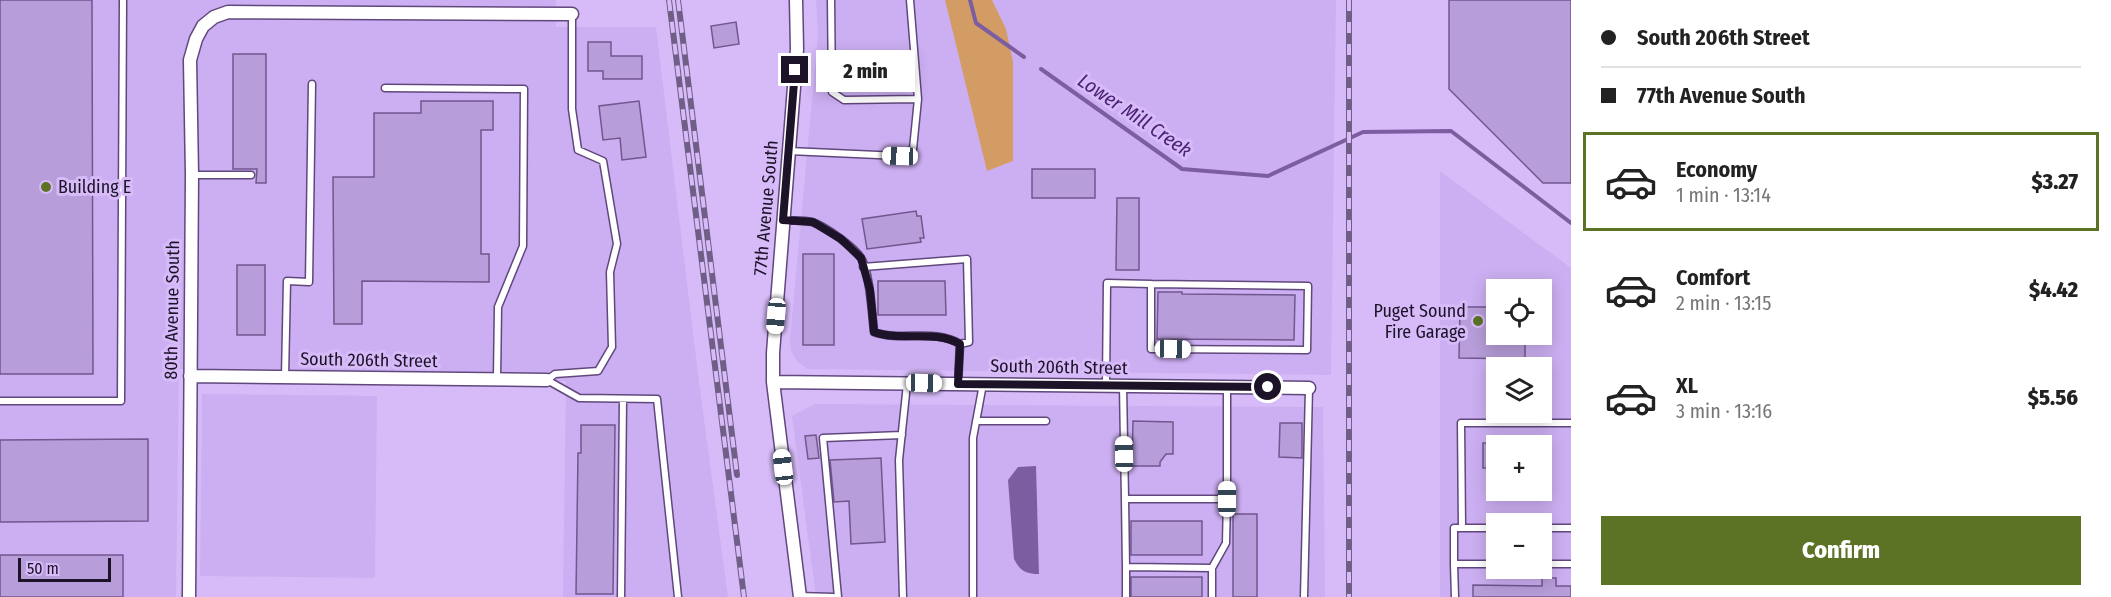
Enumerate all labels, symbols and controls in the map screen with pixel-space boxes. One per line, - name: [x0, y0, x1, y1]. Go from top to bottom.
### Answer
- text: South 206th Street: [1637, 24, 1810, 51]
- callout: 2 min: [816, 49, 915, 91]
- route end: [781, 56, 808, 83]
- text: 2 min: [843, 59, 888, 83]
- water label: Lower Mill Creek: [1074, 68, 1197, 162]
- text: 77th Avenue South: [1637, 82, 1805, 109]
- street label: 77th Avenue South: [749, 139, 783, 277]
- car: [882, 146, 918, 166]
- icon: car: [1604, 155, 1658, 209]
- text: Economy: [1676, 156, 1757, 183]
- text: $3.27: [2032, 168, 2078, 195]
- place label: Building E: [58, 176, 131, 198]
- marker: Building E: [39, 180, 53, 194]
- text: 1 min · 13:14: [1676, 183, 1771, 207]
- street label: 80th Avenue South: [160, 240, 184, 380]
- icon: car: [1604, 263, 1658, 317]
- text: Comfort: [1676, 264, 1750, 291]
- text: $4.42: [2029, 276, 2078, 303]
- map controls: [1486, 279, 1552, 579]
- button: locate: [1486, 279, 1552, 345]
- text: 2 min · 13:15: [1676, 291, 1771, 315]
- car: [765, 297, 787, 335]
- place label: Puget Sound Fire Garage: [1373, 300, 1466, 343]
- marker: Puget Sound Fire Garage: [1471, 314, 1485, 328]
- car: [1155, 340, 1191, 358]
- street label: South 206th Street: [300, 348, 438, 372]
- street label: South 206th Street: [990, 355, 1128, 379]
- button: layers: [1486, 357, 1552, 423]
- icon: car: [1604, 371, 1658, 425]
- text: XL: [1676, 372, 1698, 399]
- route start: [1254, 373, 1281, 400]
- car: [906, 374, 942, 392]
- text: $5.56: [2028, 384, 2078, 411]
- text: 3 min · 13:16: [1676, 399, 1772, 423]
- button: +: [1486, 435, 1552, 501]
- car: [1115, 436, 1133, 472]
- car: [772, 448, 794, 486]
- car: [1218, 481, 1236, 517]
- button: −: [1486, 513, 1552, 579]
- button: Confirm: [1601, 516, 2081, 585]
- scale bar: [18, 555, 111, 582]
- text: 50 m: [27, 559, 59, 578]

